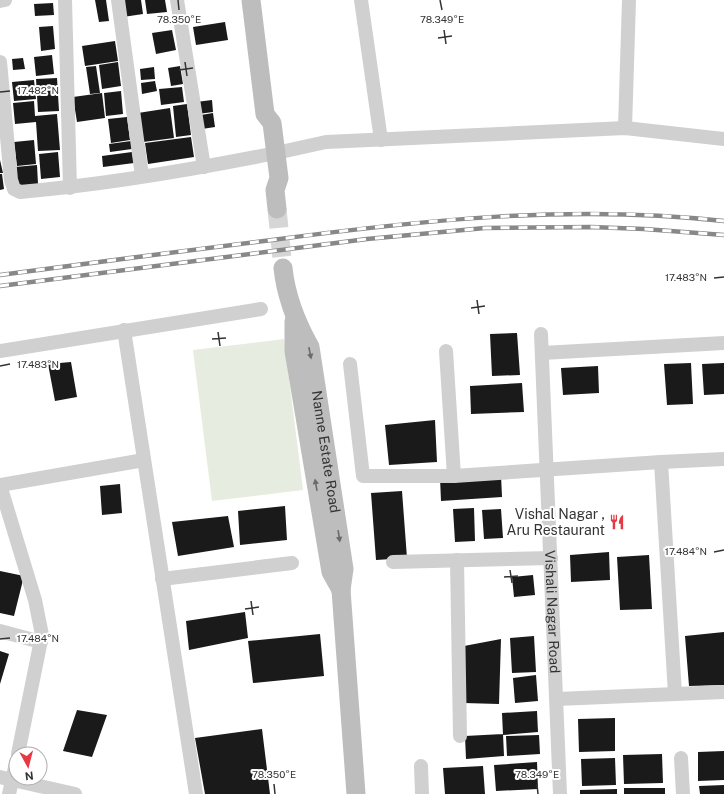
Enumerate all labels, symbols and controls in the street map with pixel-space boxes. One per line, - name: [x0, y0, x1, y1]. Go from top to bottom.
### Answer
- text: 78.350°E: [157, 13, 201, 25]
- text: 78.349°E: [420, 13, 464, 25]
- text: 17.482°N: [17, 84, 59, 96]
- text: 17.483°N: [665, 271, 707, 283]
- one-way arrow: [307, 346, 313, 359]
- text: 17.483°N: [17, 358, 59, 370]
- street label: Nanne Estate Road: [309, 389, 343, 514]
- one-way arrow: [312, 479, 318, 491]
- place label: Vishal Nagar , Aru Restaurant: [506, 506, 605, 538]
- restaurant icon: Vishal Nagar , Aru Restaurant: [608, 513, 626, 531]
- one-way arrow: [336, 530, 342, 542]
- text: 17.484°N: [665, 545, 707, 557]
- street label: Vishali Nagar Road: [542, 550, 563, 674]
- text: 17.484°N: [17, 632, 59, 644]
- north arrow: [8, 746, 48, 786]
- text: 78.350°E: [252, 768, 296, 780]
- text: 78.349°E: [515, 768, 559, 780]
- text: N: [24, 769, 34, 782]

